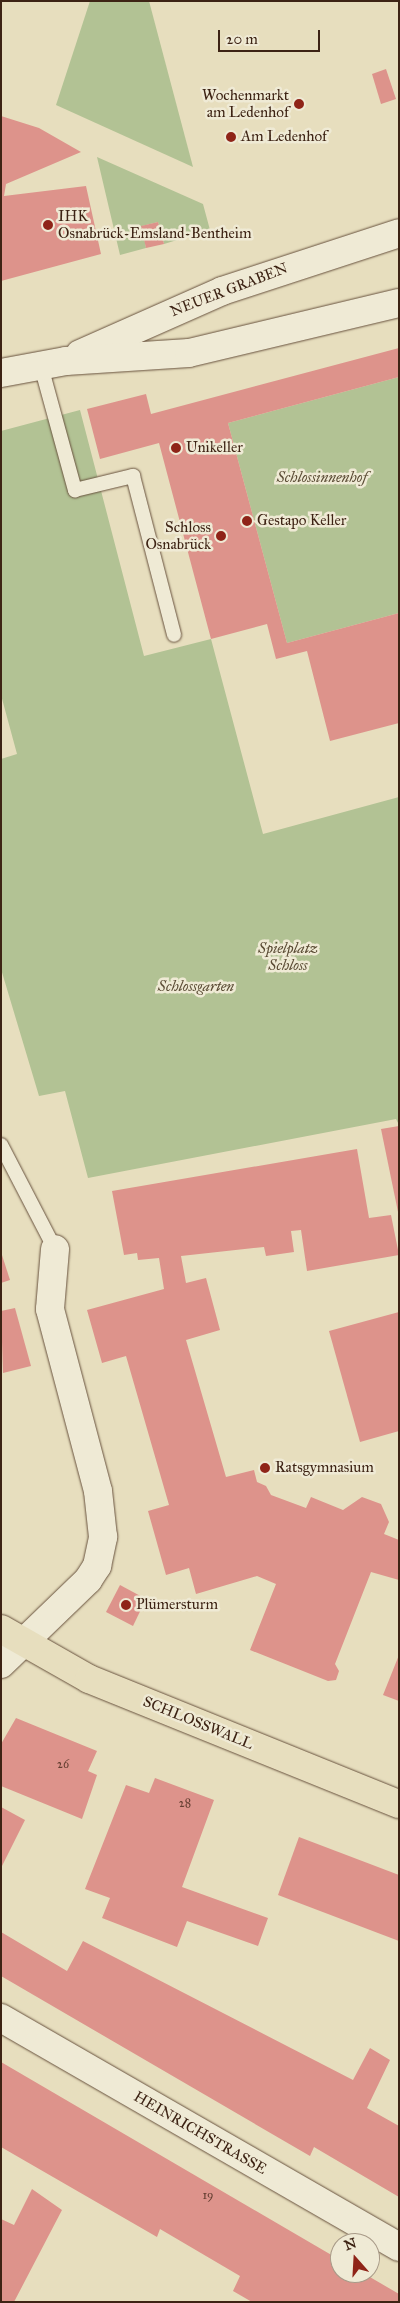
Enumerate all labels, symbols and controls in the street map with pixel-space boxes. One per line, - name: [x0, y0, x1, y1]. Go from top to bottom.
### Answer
- scale bar: [220, 20, 322, 52]
- text: 20 m: [226, 30, 258, 48]
- place label: Wochenmarkt am Ledenhof: [202, 86, 289, 121]
- marker: Wochenmarkt am Ledenhof: [293, 98, 305, 110]
- place label: Am Ledenhof: [241, 128, 327, 146]
- marker: Am Ledenhof: [225, 131, 237, 143]
- place label: IHK Osnabrück-Emsland-Bentheim: [58, 207, 252, 242]
- marker: IHK Osnabrück-Emsland-Bentheim: [42, 219, 54, 231]
- street label: NEUER GRABEN: [168, 259, 290, 321]
- place label: Unikeller: [186, 439, 243, 457]
- marker: Unikeller: [170, 442, 182, 454]
- park label: Schlossinnenhof: [277, 469, 367, 487]
- place label: Gestapo Keller: [257, 512, 346, 530]
- marker: Gestapo Keller: [241, 515, 253, 527]
- place label: Schloss Osnabrück: [145, 518, 211, 553]
- marker: Schloss Osnabrück: [215, 530, 227, 542]
- park label: Spielplatz Schloss: [258, 939, 318, 974]
- park label: Schlossgarten: [158, 978, 234, 996]
- place label: Ratsgymnasium: [275, 1459, 374, 1477]
- marker: Ratsgymnasium: [259, 1462, 271, 1474]
- place label: Plümersturm: [136, 1596, 218, 1614]
- marker: Plümersturm: [120, 1599, 132, 1611]
- street label: SCHLOSSWALL: [140, 1693, 256, 1753]
- house number: 26: [57, 1758, 69, 1772]
- house number: 28: [179, 1797, 191, 1811]
- street label: HEINRICHSTRASSE: [130, 2088, 270, 2178]
- house number: 19: [202, 2189, 214, 2203]
- north arrow: [330, 2233, 380, 2283]
- text: N: [342, 2234, 359, 2254]

